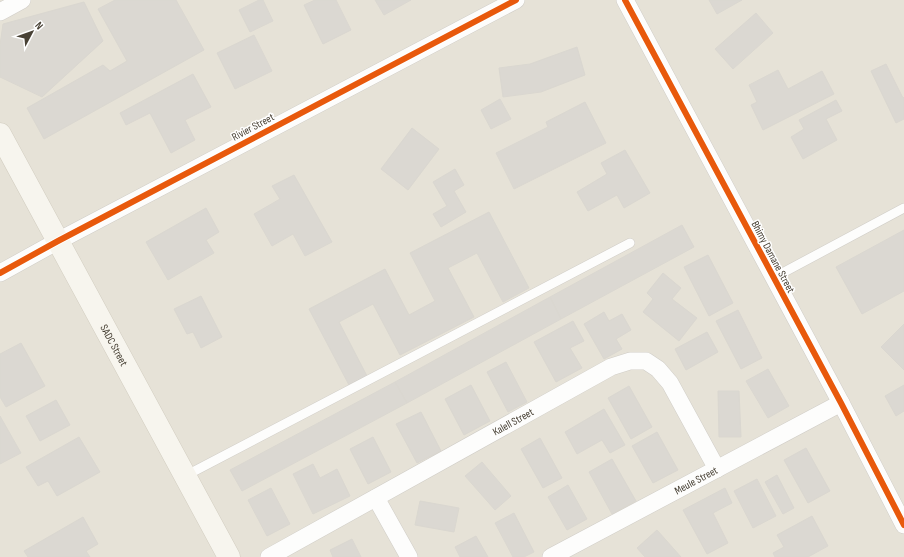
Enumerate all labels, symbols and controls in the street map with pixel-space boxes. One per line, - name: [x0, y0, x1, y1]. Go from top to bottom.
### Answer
- north arrow: [12, 12, 52, 52]
- text: N: [32, 19, 46, 32]
- street label: Rivier Street: [230, 110, 277, 144]
- street label: Bhimy Damane Street: [749, 219, 798, 296]
- street label: SADC Street: [98, 322, 131, 369]
- street label: Kalell Street: [490, 405, 536, 438]
- street label: Meule Street: [672, 463, 720, 497]

